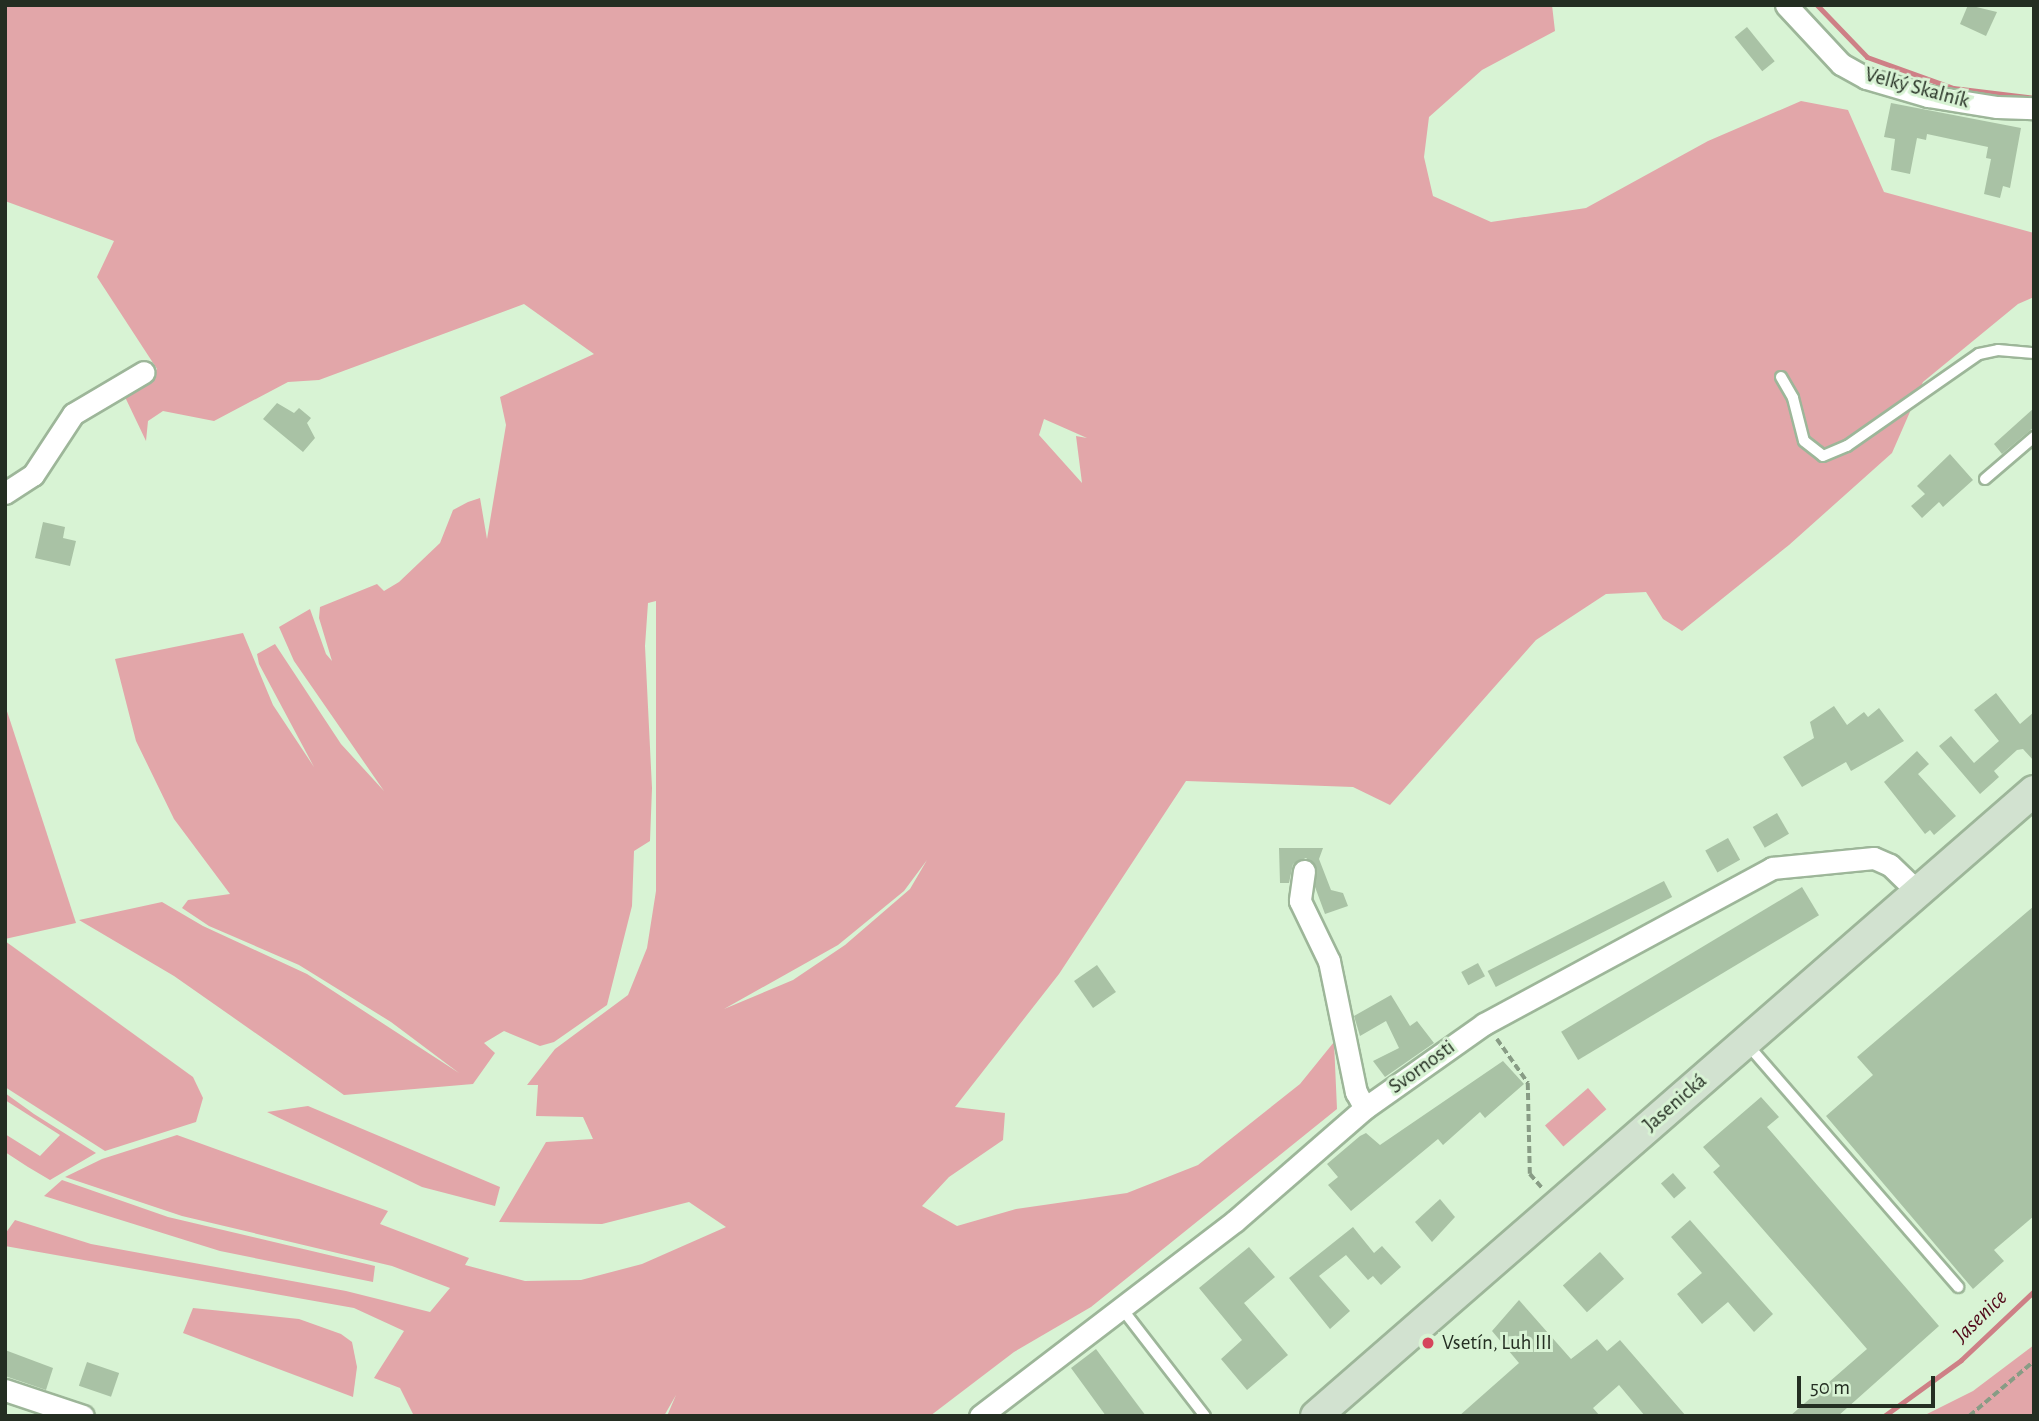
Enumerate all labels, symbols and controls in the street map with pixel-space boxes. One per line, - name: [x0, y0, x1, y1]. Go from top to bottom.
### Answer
- street label: Velký Skalník: [1862, 62, 1972, 114]
- street label: Svornosti: [1384, 1035, 1460, 1099]
- street label: Jasenická: [1638, 1069, 1712, 1137]
- water label: Jasenice: [1948, 1285, 2014, 1349]
- place label: Vsetín, Luh III: [1442, 1330, 1552, 1356]
- marker: Vsetín, Luh III: [1420, 1335, 1436, 1351]
- scale bar: [1801, 1362, 1939, 1406]
- text: 50 m: [1810, 1377, 1850, 1398]

